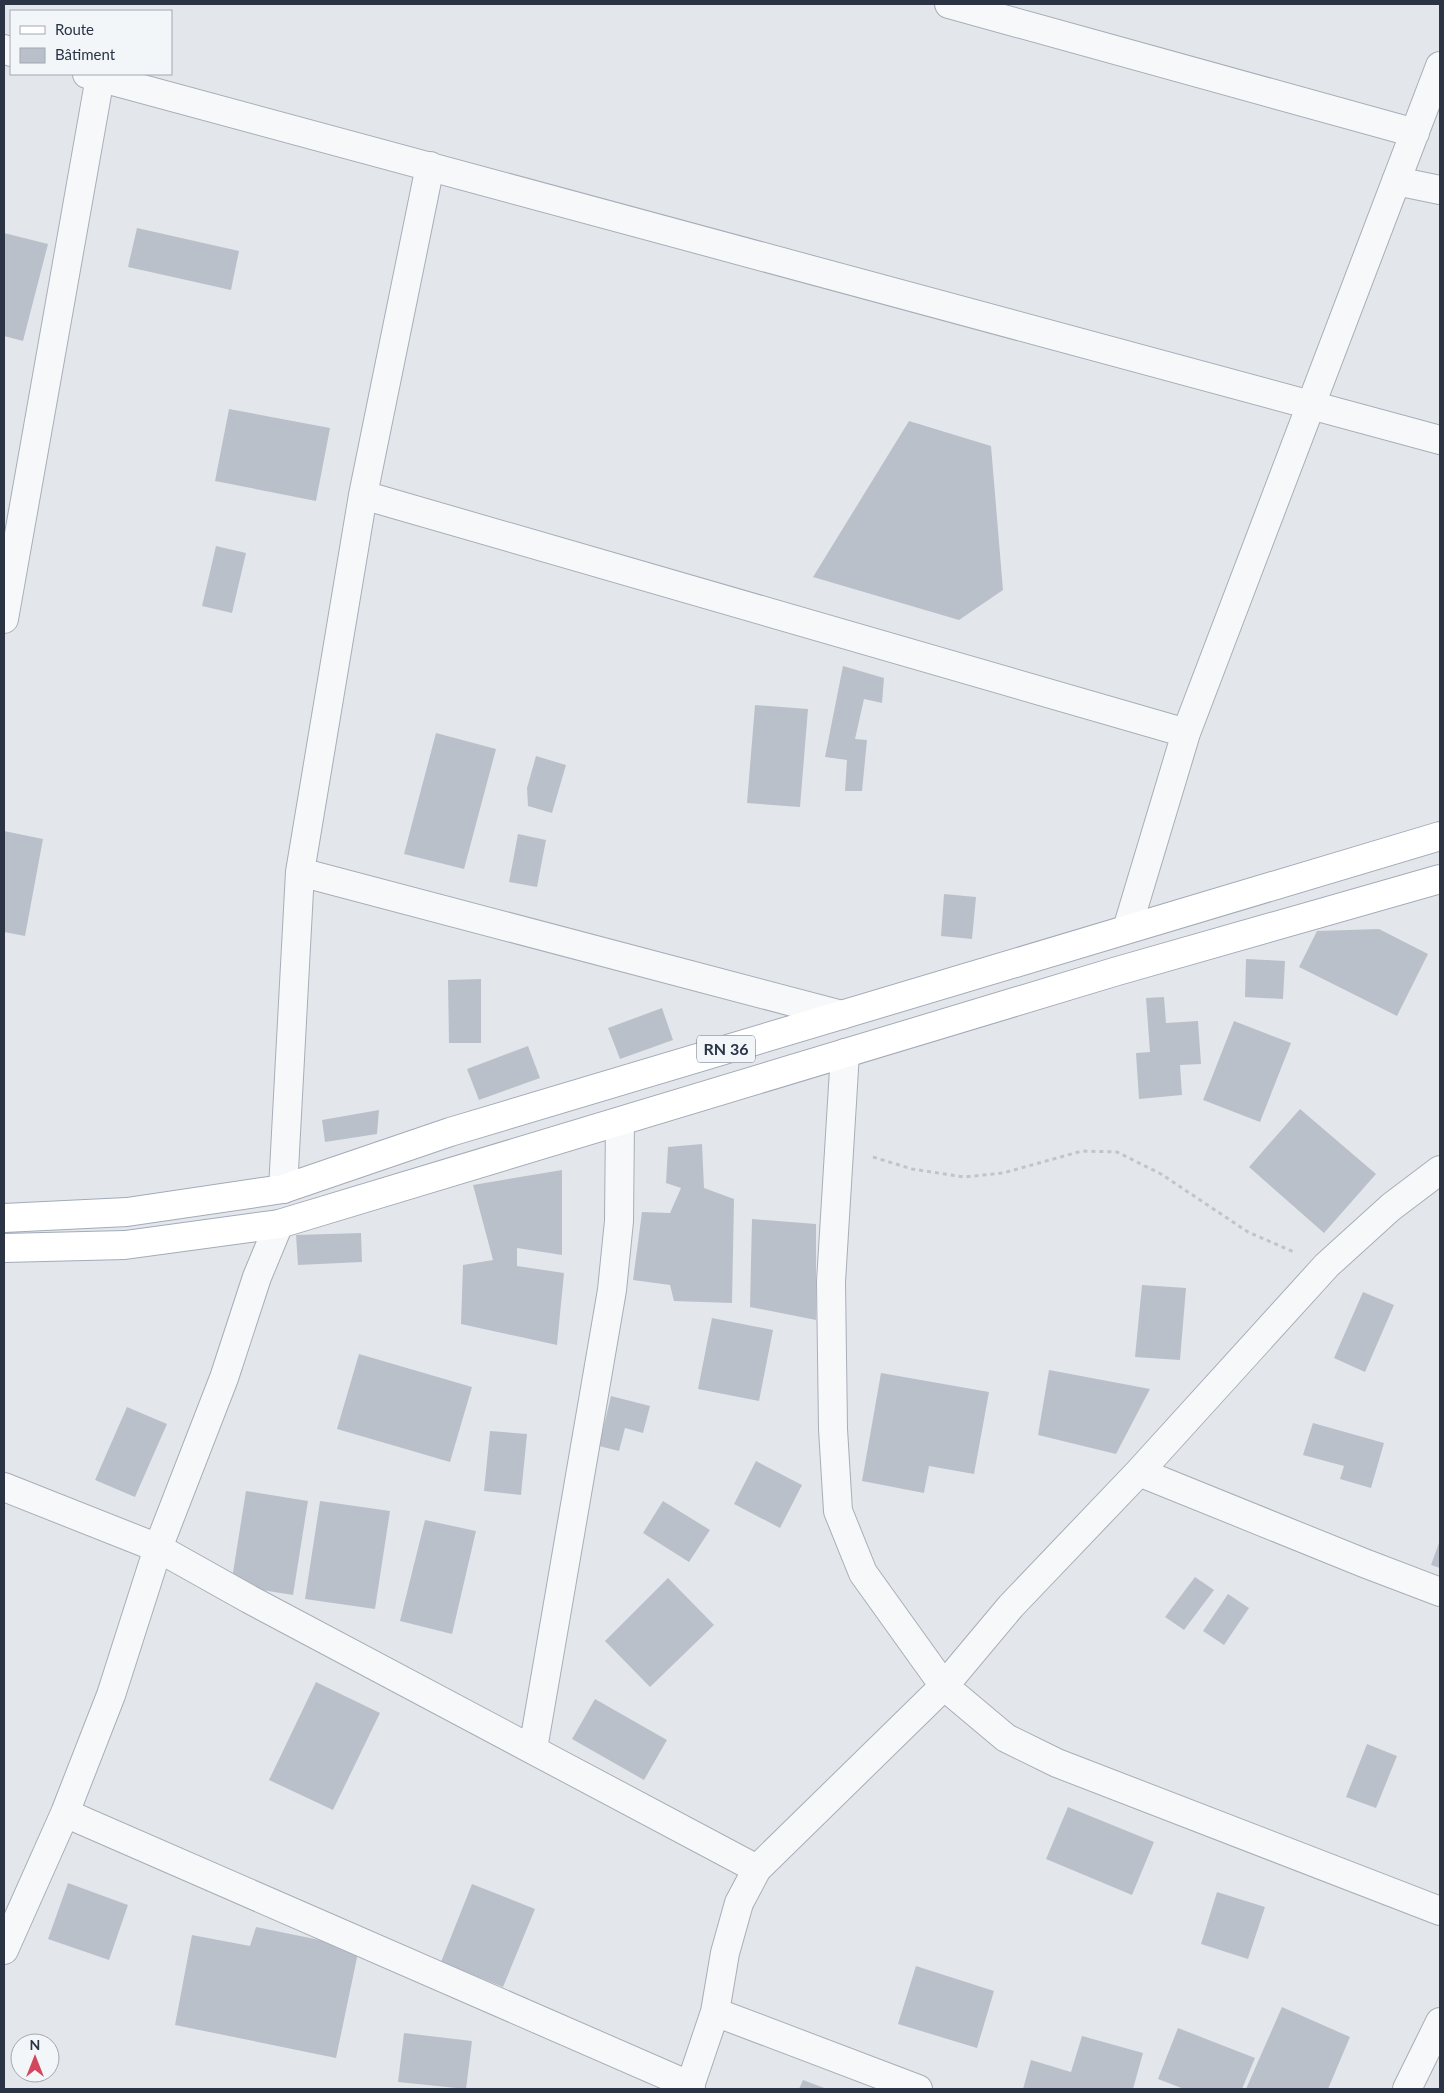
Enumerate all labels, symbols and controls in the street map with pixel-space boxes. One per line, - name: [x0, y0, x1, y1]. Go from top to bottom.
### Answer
- legend: [10, 10, 172, 75]
- text: Route: [55, 20, 94, 38]
- text: Bâtiment: [55, 45, 116, 63]
- road number: RN 36: [697, 1036, 755, 1062]
- north arrow: [10, 2033, 60, 2083]
- text: N: [30, 2036, 40, 2053]

